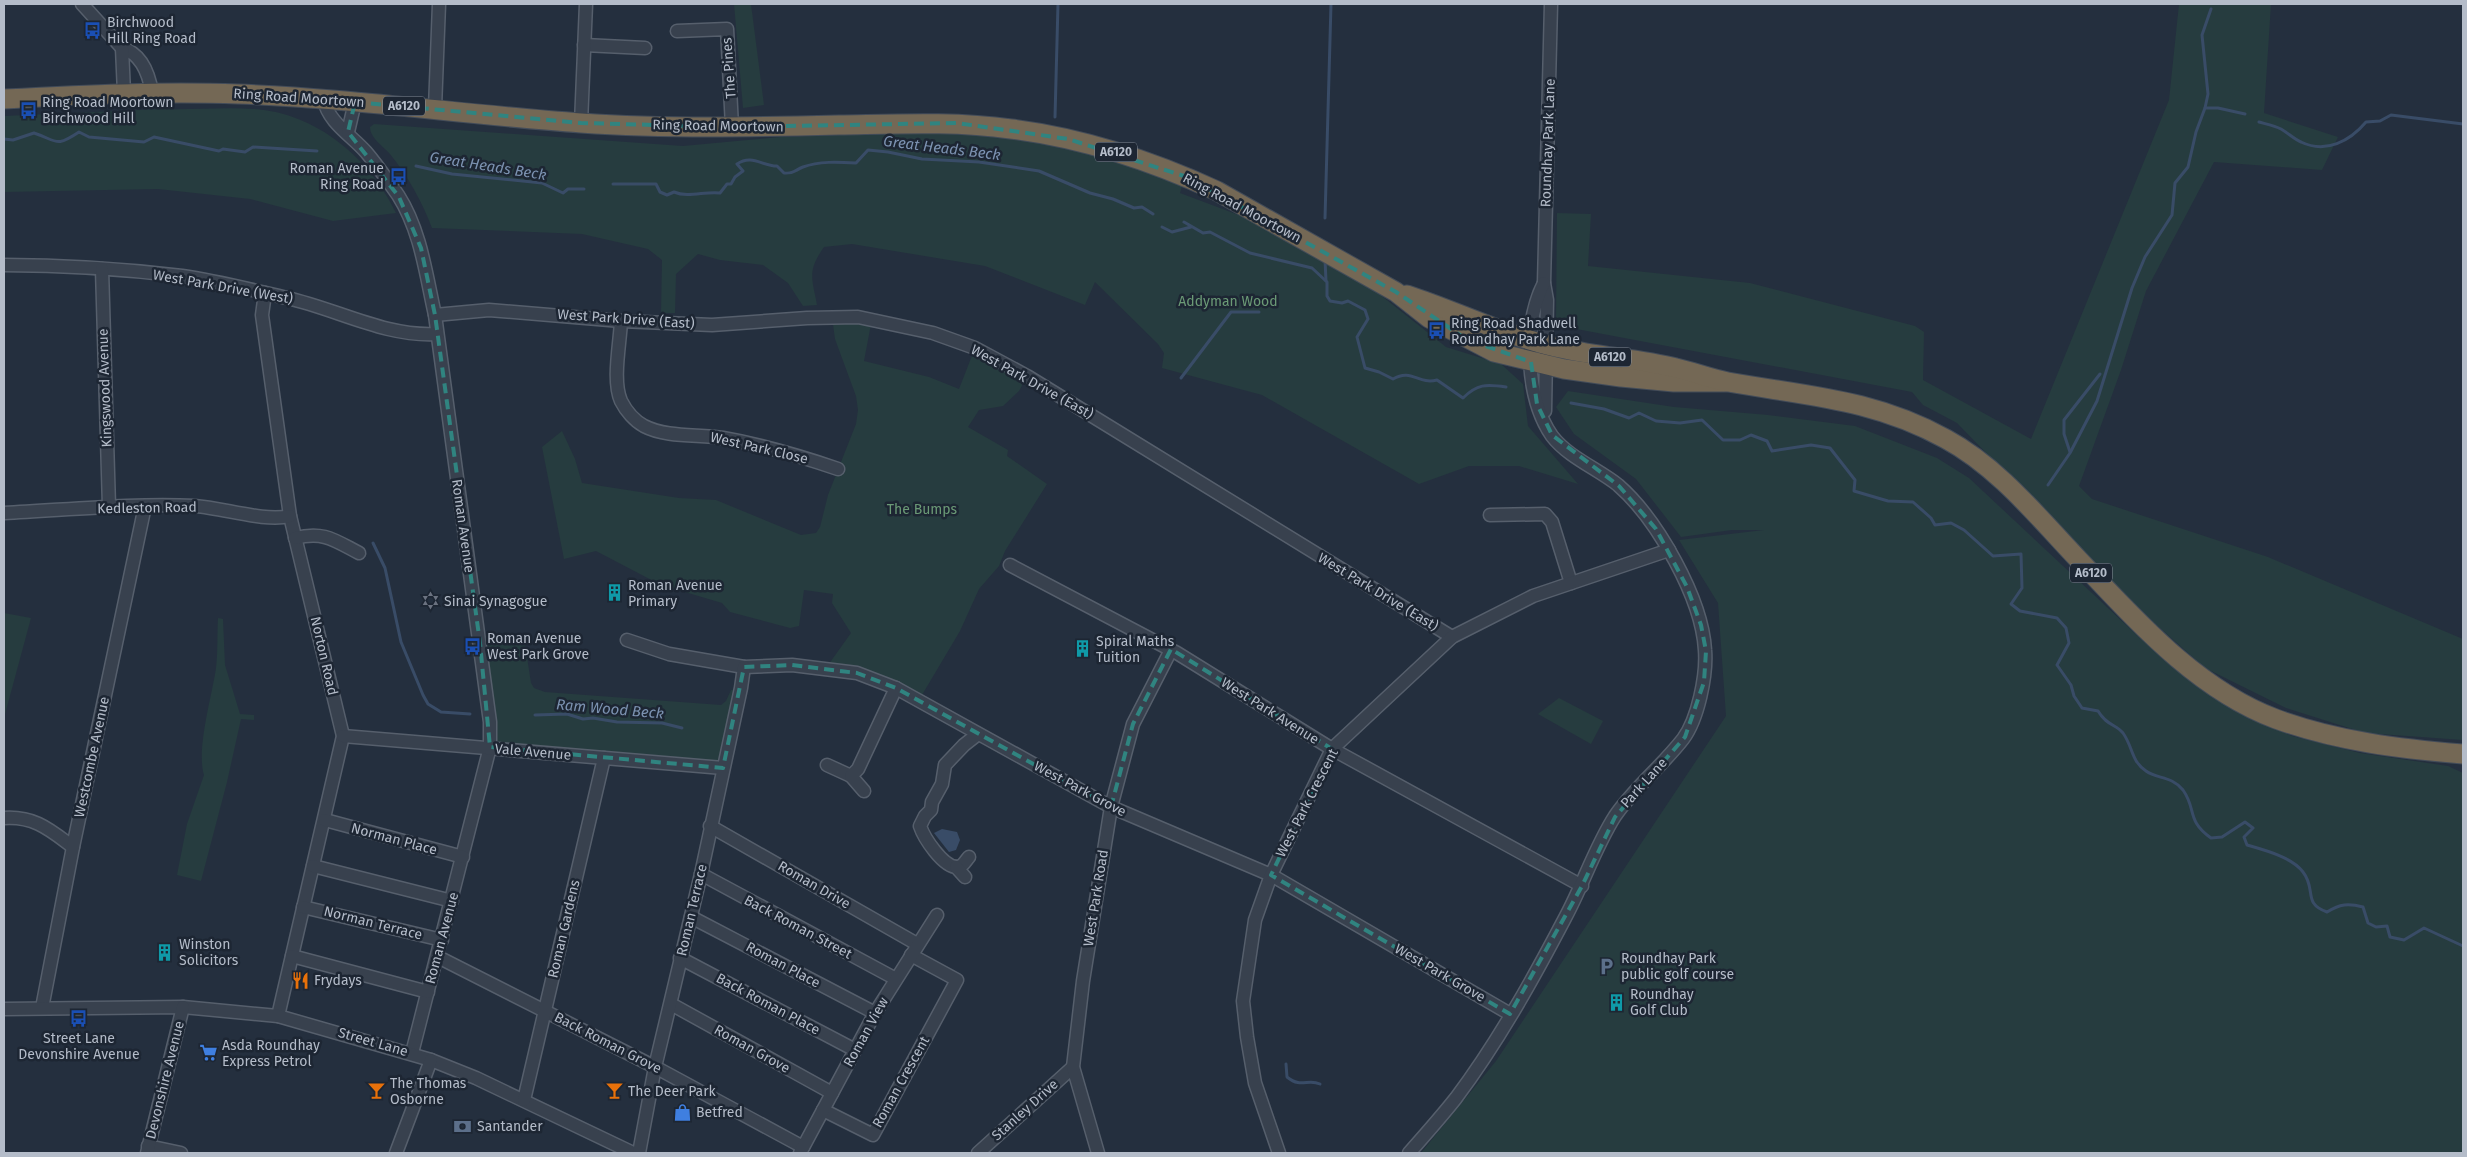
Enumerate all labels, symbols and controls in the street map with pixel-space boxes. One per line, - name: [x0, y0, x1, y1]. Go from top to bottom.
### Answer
- place label: Birchwood Hill Ring Road: [107, 14, 196, 47]
- bus stop icon: Birchwood Hill Ring Road: [83, 20, 103, 40]
- street label: The Pines: [718, 36, 740, 99]
- street label: Roundhay Park Lane: [1537, 78, 1559, 208]
- street label: Ring Road Moortown: [233, 85, 365, 111]
- place label: Ring Road Moortown Birchwood Hill: [42, 94, 174, 127]
- road number: A6120: [383, 96, 425, 115]
- bus stop icon: Ring Road Moortown Birchwood Hill: [18, 100, 38, 120]
- street label: Ring Road Moortown: [652, 116, 784, 136]
- water label: Great Heads Beck: [882, 132, 1002, 164]
- road number: A6120: [1095, 142, 1137, 162]
- water label: Great Heads Beck: [428, 148, 548, 184]
- place label: Roman Avenue Ring Road: [290, 160, 384, 193]
- bus stop icon: Roman Avenue Ring Road: [388, 166, 408, 186]
- street label: Ring Road Moortown: [1180, 170, 1304, 246]
- street label: West Park Drive (West): [152, 266, 294, 308]
- park label: Addyman Wood: [1178, 293, 1278, 310]
- street label: West Park Drive (East): [557, 306, 695, 332]
- place label: Ring Road Shadwell Roundhay Park Lane: [1451, 315, 1580, 348]
- bus stop icon: Ring Road Shadwell Roundhay Park Lane: [1427, 321, 1447, 341]
- street label: Kingswood Avenue: [94, 328, 116, 448]
- street label: West Park Drive (East): [968, 341, 1096, 423]
- road number: A6120: [1589, 348, 1631, 367]
- street label: West Park Close: [709, 429, 809, 467]
- street label: Roman Avenue: [448, 478, 478, 574]
- street label: Kedleston Road: [97, 499, 197, 517]
- park label: The Bumps: [887, 501, 958, 518]
- street label: West Park Drive (East): [1315, 549, 1441, 635]
- road number: A6120: [2070, 564, 2112, 582]
- place label: Roman Avenue Primary: [628, 577, 722, 610]
- building icon: Roman Avenue Primary: [604, 583, 624, 603]
- synagogue icon: Sinai Synagogue: [420, 591, 440, 611]
- place label: Sinai Synagogue: [444, 593, 547, 610]
- street label: Norton Road: [307, 615, 341, 697]
- place label: Roman Avenue West Park Grove: [487, 630, 589, 663]
- place label: Spiral Maths Tuition: [1096, 633, 1175, 666]
- bus stop icon: Roman Avenue West Park Grove: [463, 636, 483, 656]
- building icon: Spiral Maths Tuition: [1072, 639, 1092, 659]
- street label: West Park Avenue: [1218, 674, 1322, 748]
- street label: Westcombe Avenue: [71, 695, 113, 819]
- water label: Ram Wood Beck: [555, 695, 665, 723]
- street label: Vale Avenue: [494, 740, 572, 764]
- street label: West Park Crescent: [1272, 745, 1342, 860]
- street label: Park Lane: [1617, 754, 1671, 812]
- street label: West Park Grove: [1031, 758, 1129, 820]
- street label: Norman Place: [349, 819, 439, 859]
- street label: West Park Road: [1080, 848, 1112, 948]
- street label: Roman Drive: [775, 857, 853, 913]
- street label: Roman Terrace: [673, 862, 711, 958]
- street label: Roman Gardens: [544, 878, 584, 980]
- street label: Roman Avenue: [422, 890, 462, 986]
- street label: Back Roman Street: [741, 891, 856, 963]
- street label: Norman Terrace: [322, 903, 424, 943]
- place label: Winston Solicitors: [179, 936, 239, 969]
- street label: Roman Place: [743, 938, 823, 992]
- street label: West Park Grove: [1392, 940, 1488, 1006]
- building icon: Winston Solicitors: [155, 942, 175, 962]
- place label: Roundhay Park public golf course: [1621, 950, 1734, 983]
- parking icon: Roundhay Park public golf course: [1597, 956, 1617, 976]
- street label: Back Roman Place: [713, 969, 823, 1039]
- restaurant icon: Frydays: [290, 970, 310, 990]
- place label: Frydays: [314, 972, 362, 989]
- place label: Roundhay Golf Club: [1630, 986, 1694, 1019]
- building icon: Roundhay Golf Club: [1606, 992, 1626, 1012]
- street label: Roman View: [840, 994, 892, 1070]
- bus stop icon: Street Lane Devonshire Avenue: [69, 1008, 89, 1028]
- street label: Back Roman Grove: [552, 1009, 664, 1077]
- street label: Devonshire Avenue: [142, 1019, 188, 1141]
- street label: Roman Grove: [711, 1021, 793, 1077]
- street label: Street Lane: [336, 1024, 410, 1060]
- place label: Street Lane Devonshire Avenue: [18, 1030, 140, 1063]
- street label: Roman Crescent: [869, 1032, 934, 1131]
- place label: Asda Roundhay Express Petrol: [222, 1037, 320, 1070]
- supermarket icon: Asda Roundhay Express Petrol: [198, 1043, 218, 1063]
- place label: The Thomas Osborne: [390, 1075, 467, 1108]
- street label: Stanley Drive: [988, 1076, 1062, 1144]
- bar icon: The Thomas Osborne: [366, 1081, 386, 1101]
- bar icon: The Deer Park: [604, 1081, 624, 1101]
- place label: The Deer Park: [628, 1083, 717, 1100]
- shop icon: Betfred: [672, 1102, 692, 1122]
- place label: Betfred: [696, 1104, 743, 1121]
- bank icon: Santander: [453, 1116, 473, 1136]
- place label: Santander: [477, 1118, 543, 1135]

